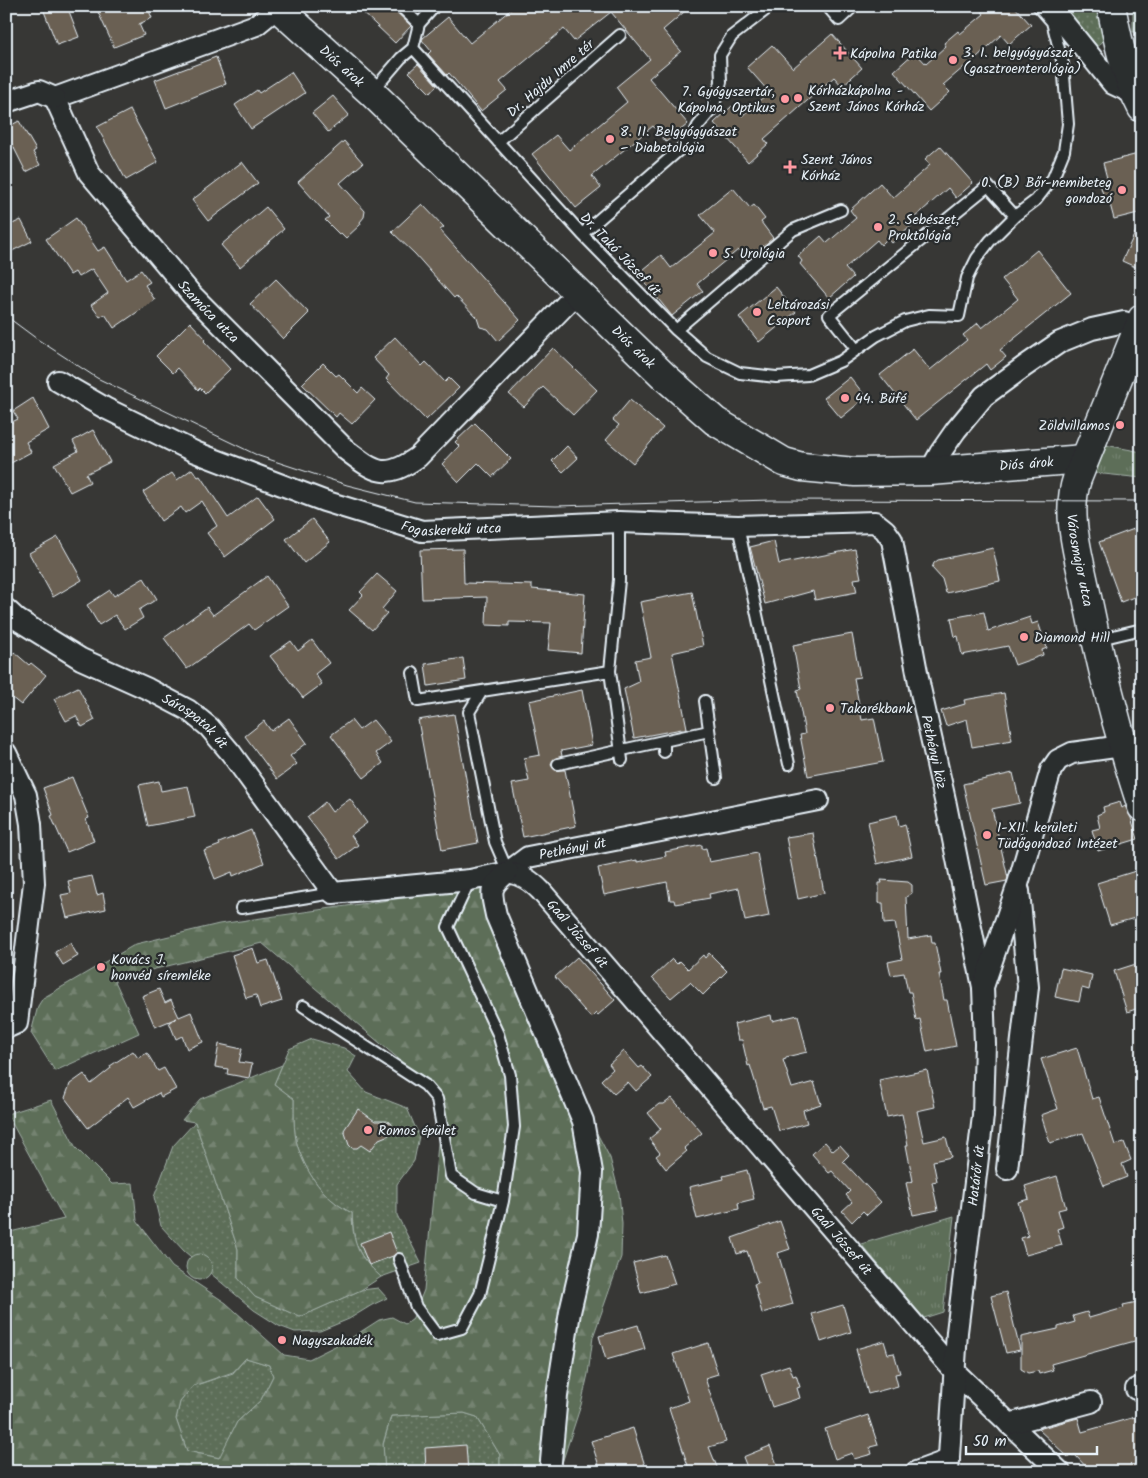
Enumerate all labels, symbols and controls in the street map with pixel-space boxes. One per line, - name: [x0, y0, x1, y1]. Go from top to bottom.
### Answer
- street label: Dr. Hajdu Imre tér: [502, 34, 600, 123]
- street label: Diós árok: [314, 40, 369, 93]
- place label: 3. I. belgyógyászat (gasztroenterológia): [963, 42, 1081, 80]
- place label: Kápolna Patika: [850, 43, 937, 65]
- marker: Kápolna Patika: [834, 47, 846, 59]
- marker: 3. I. belgyógyászat (gasztroenterológia): [947, 54, 959, 66]
- place label: Kórházkápolna - Szent János Kórház: [808, 80, 924, 118]
- place label: 7. Gyógyszertár, Kápolna, Optikus: [678, 81, 775, 119]
- marker: Kórházkápolna - Szent János Kórház: [792, 92, 804, 104]
- marker: 7. Gyógyszertár, Kápolna, Optikus: [779, 93, 791, 105]
- place label: 8. II. Belgyógyászat – Diabetológia: [620, 121, 738, 159]
- marker: 8. II. Belgyógyászat – Diabetológia: [604, 133, 616, 145]
- place label: Szent János Kórház: [801, 149, 872, 187]
- marker: Szent János Kórház: [783, 160, 797, 174]
- place label: 0. (B) Bőr-nemibeteg gondozó: [981, 172, 1113, 210]
- marker: 0. (B) Bőr-nemibeteg gondozó: [1116, 184, 1128, 196]
- street label: Dr. Takó József út: [574, 208, 667, 302]
- place label: 2. Sebészet, Proktológia: [888, 209, 959, 247]
- marker: 2. Sebészet, Proktológia: [872, 221, 884, 233]
- place label: 5. Urológia: [723, 243, 785, 265]
- marker: 5. Urológia: [707, 247, 719, 259]
- street label: Szamóca utca: [172, 275, 244, 349]
- place label: Leltározási Csoport: [767, 294, 830, 332]
- marker: Leltározási Csoport: [751, 306, 763, 318]
- street label: Diós árok: [606, 321, 661, 375]
- place label: 44. Büfé: [855, 388, 907, 410]
- marker: 44. Büfé: [839, 392, 851, 404]
- place label: Zöldvillamos: [1038, 415, 1110, 437]
- marker: Zöldvillamos: [1114, 419, 1126, 431]
- street label: Diós árok: [998, 451, 1055, 478]
- street label: Városmajor utca: [1060, 513, 1099, 609]
- street label: Fogaskerekű utca: [398, 515, 502, 543]
- place label: Diamond Hill: [1034, 627, 1111, 649]
- marker: Diamond Hill: [1018, 631, 1030, 643]
- street label: Sárospatak út: [157, 688, 233, 755]
- place label: Takarékbank: [840, 698, 913, 720]
- marker: Takarékbank: [824, 702, 836, 714]
- street label: Pethényi köz: [914, 713, 952, 791]
- place label: I-XII. kerületi Tüdőgondozó Intézet: [997, 817, 1118, 855]
- marker: I-XII. kerületi Tüdőgondozó Intézet: [981, 829, 993, 841]
- street label: Pethényi út: [537, 832, 609, 867]
- street label: Gaál József út: [541, 895, 613, 974]
- place label: Kovács J. honvéd síremléke: [111, 949, 211, 987]
- marker: Kovács J. honvéd síremléke: [95, 961, 107, 973]
- place label: Romos épület: [378, 1120, 457, 1142]
- marker: Romos épület: [362, 1124, 374, 1136]
- street label: Határőr út: [962, 1143, 991, 1207]
- street label: Gaál József út: [805, 1202, 878, 1281]
- place label: Nagyszakadék: [292, 1330, 373, 1352]
- marker: Nagyszakadék: [276, 1334, 288, 1346]
- scale bar: [966, 1423, 1097, 1455]
- text: 50 m: [973, 1430, 1007, 1454]

